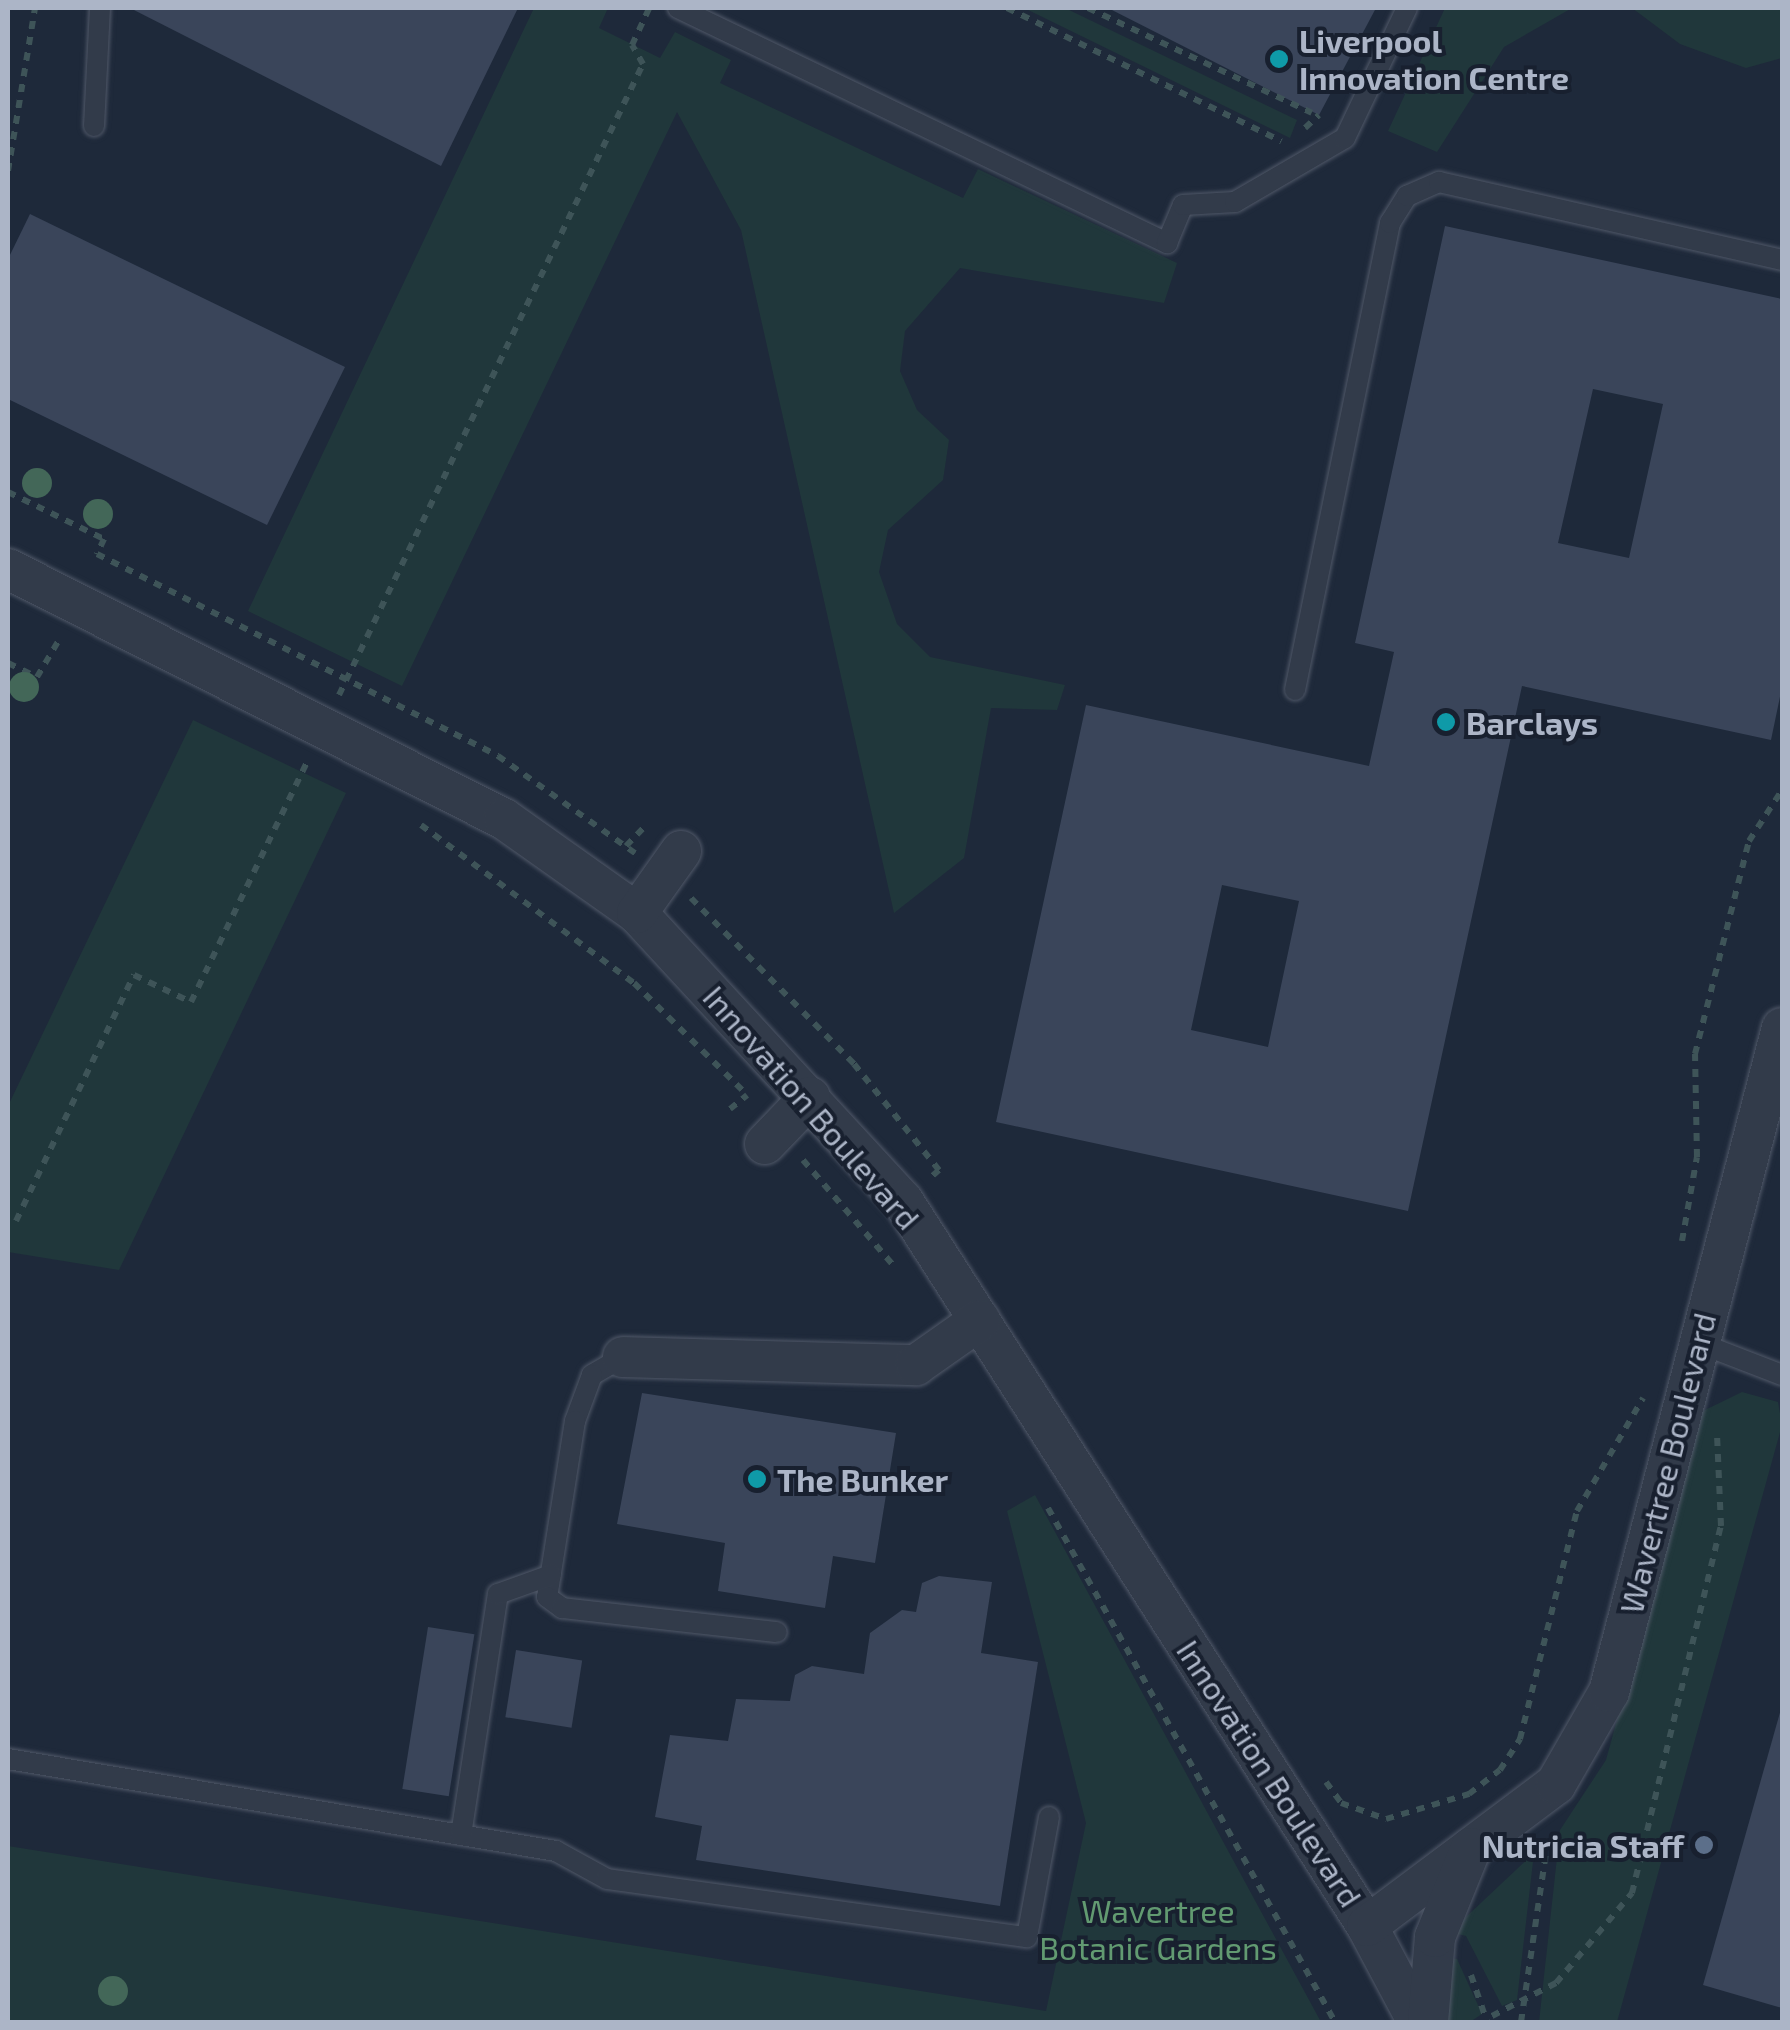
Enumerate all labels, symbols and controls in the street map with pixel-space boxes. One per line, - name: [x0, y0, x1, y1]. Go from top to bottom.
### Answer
- place label: Liverpool Innovation Centre: [1299, 22, 1569, 97]
- marker: Liverpool Innovation Centre: [1268, 48, 1290, 70]
- place label: Barclays: [1466, 703, 1598, 741]
- marker: Barclays: [1435, 711, 1457, 733]
- street label: Innovation Boulevard: [696, 977, 928, 1237]
- street label: Wavertree Boulevard: [1611, 1309, 1723, 1617]
- place label: The Bunker: [777, 1460, 948, 1498]
- marker: The Bunker: [746, 1468, 768, 1490]
- street label: Innovation Boulevard: [1169, 1633, 1371, 1913]
- place label: Nutricia Staff: [1482, 1826, 1684, 1864]
- marker: Nutricia Staff: [1693, 1834, 1715, 1856]
- park label: Wavertree Botanic Gardens: [1039, 1892, 1277, 1967]

